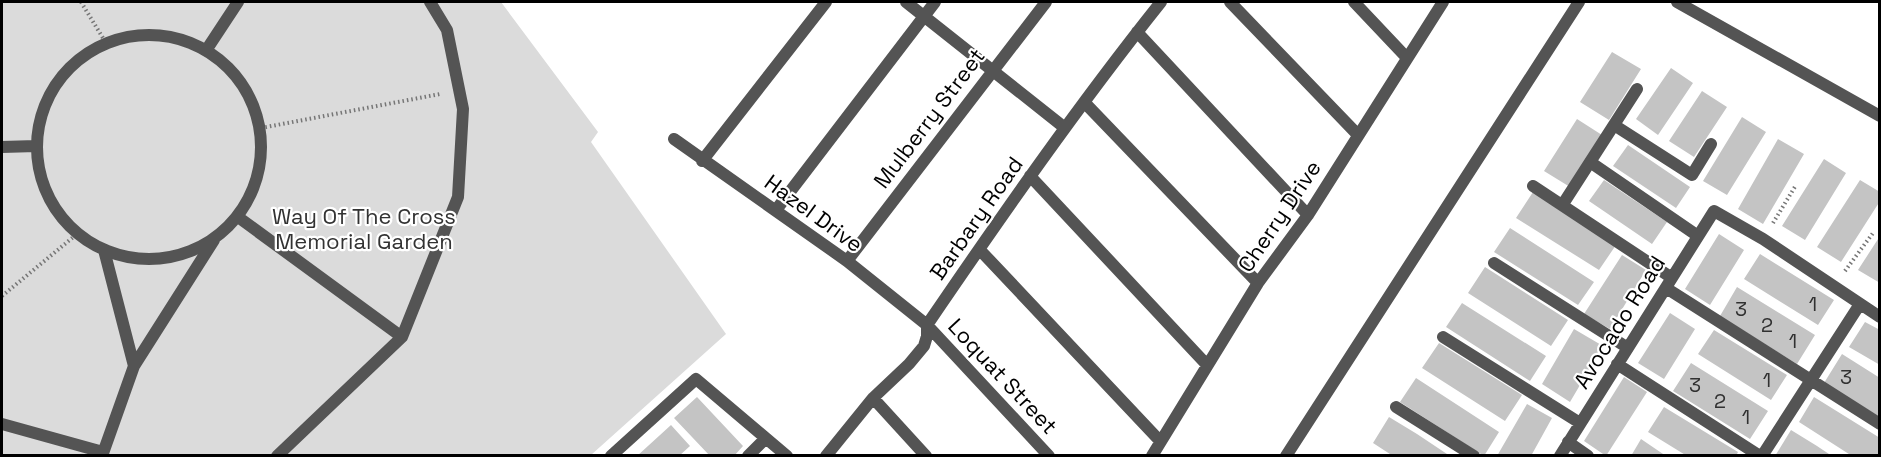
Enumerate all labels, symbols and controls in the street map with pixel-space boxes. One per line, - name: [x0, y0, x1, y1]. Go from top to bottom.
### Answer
- street label: Mulberry Street: [867, 42, 991, 194]
- street label: Barbary Road: [923, 151, 1029, 285]
- street label: Cherry Drive: [1231, 155, 1327, 277]
- street label: Hazel Drive: [759, 168, 869, 258]
- park label: Way Of The Cross Memorial Garden: [272, 202, 456, 255]
- street label: Avocado Road: [1567, 250, 1671, 394]
- house number: 1: [1809, 291, 1817, 317]
- house number: 3: [1735, 296, 1747, 322]
- street label: Loquat Street: [942, 312, 1064, 440]
- house number: 2: [1761, 312, 1773, 338]
- house number: 1: [1789, 328, 1797, 354]
- house number: 3: [1840, 364, 1852, 390]
- house number: 1: [1763, 367, 1771, 393]
- house number: 3: [1689, 372, 1701, 398]
- house number: 2: [1714, 388, 1726, 414]
- house number: 1: [1742, 404, 1750, 430]

